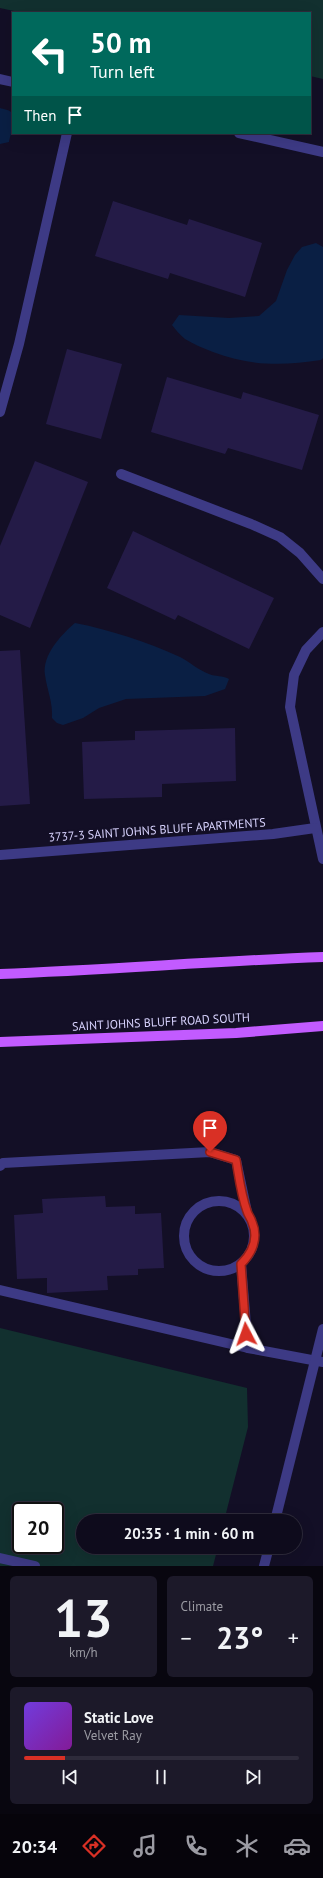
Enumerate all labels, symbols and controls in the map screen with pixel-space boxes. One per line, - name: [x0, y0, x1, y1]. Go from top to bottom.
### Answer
- text: 50 m: [90, 24, 151, 61]
- icon: left: [24, 28, 76, 80]
- text: Turn left: [90, 60, 155, 83]
- icon: arrive: [64, 104, 86, 126]
- text: Then: [24, 106, 56, 125]
- street label: 3737-3 SAINT JOHNS BLUFF APARTMENTS: [48, 814, 266, 845]
- street label: SAINT JOHNS BLUFF ROAD SOUTH: [72, 1009, 250, 1034]
- pin: [193, 1111, 227, 1152]
- icon: arrive: [199, 1117, 221, 1139]
- position arrow: [225, 1313, 267, 1355]
- speed limit sign: 20: [12, 1502, 64, 1554]
- text: 20:35 · 1 min · 60 m: [124, 1524, 254, 1543]
- text: 13: [54, 1584, 113, 1651]
- text: Climate: [181, 1598, 223, 1615]
- text: 23°: [216, 1618, 263, 1657]
- text: −: [181, 1624, 192, 1652]
- text: +: [288, 1624, 299, 1652]
- text: km/h: [69, 1644, 98, 1661]
- text: Static Love: [84, 1708, 154, 1727]
- text: Velvet Ray: [84, 1727, 142, 1744]
- icon: previous: [59, 1766, 81, 1788]
- icon: pause: [150, 1766, 172, 1788]
- icon: next: [242, 1766, 264, 1788]
- icon: directions: [80, 1832, 108, 1860]
- icon: music: [131, 1832, 159, 1860]
- icon: phone: [182, 1832, 210, 1860]
- icon: climate: [233, 1832, 261, 1860]
- icon: car: [283, 1832, 311, 1860]
- text: 20:34: [11, 1835, 57, 1858]

